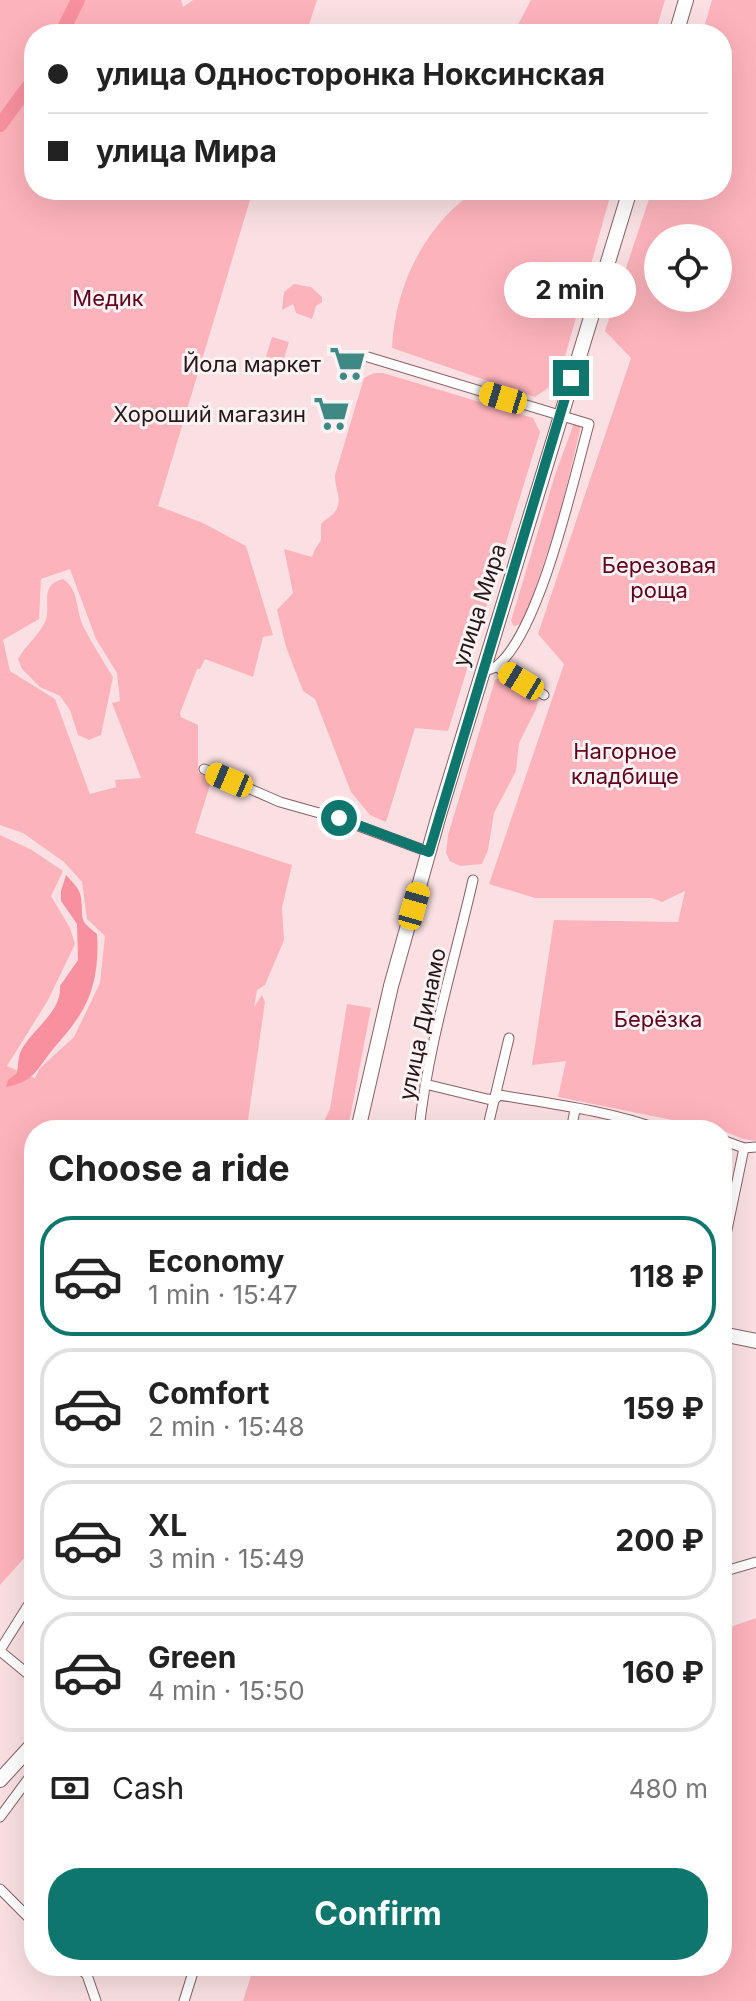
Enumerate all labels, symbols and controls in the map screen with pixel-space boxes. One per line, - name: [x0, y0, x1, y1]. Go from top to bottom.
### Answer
- text: улица Односторонка Ноксинская: [96, 56, 605, 92]
- text: улица Мира: [96, 133, 277, 169]
- map controls: [644, 224, 732, 312]
- button: locate: [644, 224, 732, 312]
- callout: 2 min: [505, 262, 637, 318]
- text: 2 min: [535, 274, 605, 305]
- park label: Медик: [72, 285, 144, 311]
- supermarket icon: Йола маркет: [328, 345, 366, 383]
- place label: Йола маркет: [183, 351, 322, 377]
- route end: [553, 360, 589, 396]
- car: [477, 380, 529, 416]
- supermarket icon: Хороший магазин: [313, 395, 351, 433]
- place label: Хороший магазин: [113, 401, 306, 427]
- street label: улица Мира: [447, 540, 511, 670]
- park label: Березовая роща: [602, 552, 716, 603]
- car: [494, 658, 548, 704]
- park label: Нагорное кладбище: [571, 738, 679, 789]
- car: [202, 760, 256, 800]
- route start: [321, 800, 357, 836]
- car: [396, 880, 432, 932]
- street label: улица Динамо: [393, 945, 451, 1103]
- park label: Берёзка: [614, 1006, 702, 1032]
- text: Choose a ride: [48, 1146, 290, 1190]
- icon: car: [52, 1240, 124, 1312]
- text: Economy: [148, 1243, 284, 1279]
- text: 118 ₽: [629, 1258, 704, 1294]
- text: 1 min · 15:47: [148, 1279, 298, 1310]
- icon: car: [52, 1372, 124, 1444]
- text: Comfort: [148, 1375, 269, 1411]
- text: 159 ₽: [623, 1390, 704, 1426]
- text: 2 min · 15:48: [148, 1411, 304, 1442]
- icon: car: [52, 1504, 124, 1576]
- text: XL: [148, 1507, 187, 1543]
- text: 200 ₽: [615, 1522, 704, 1558]
- text: 3 min · 15:49: [148, 1543, 305, 1574]
- icon: car: [52, 1636, 124, 1708]
- text: Green: [148, 1639, 236, 1675]
- text: 160 ₽: [622, 1654, 704, 1690]
- text: 4 min · 15:50: [148, 1675, 305, 1706]
- icon: cash: [48, 1766, 92, 1810]
- text: Cash: [112, 1770, 184, 1806]
- text: 480 m: [629, 1773, 708, 1804]
- button: Confirm: [48, 1868, 708, 1960]

